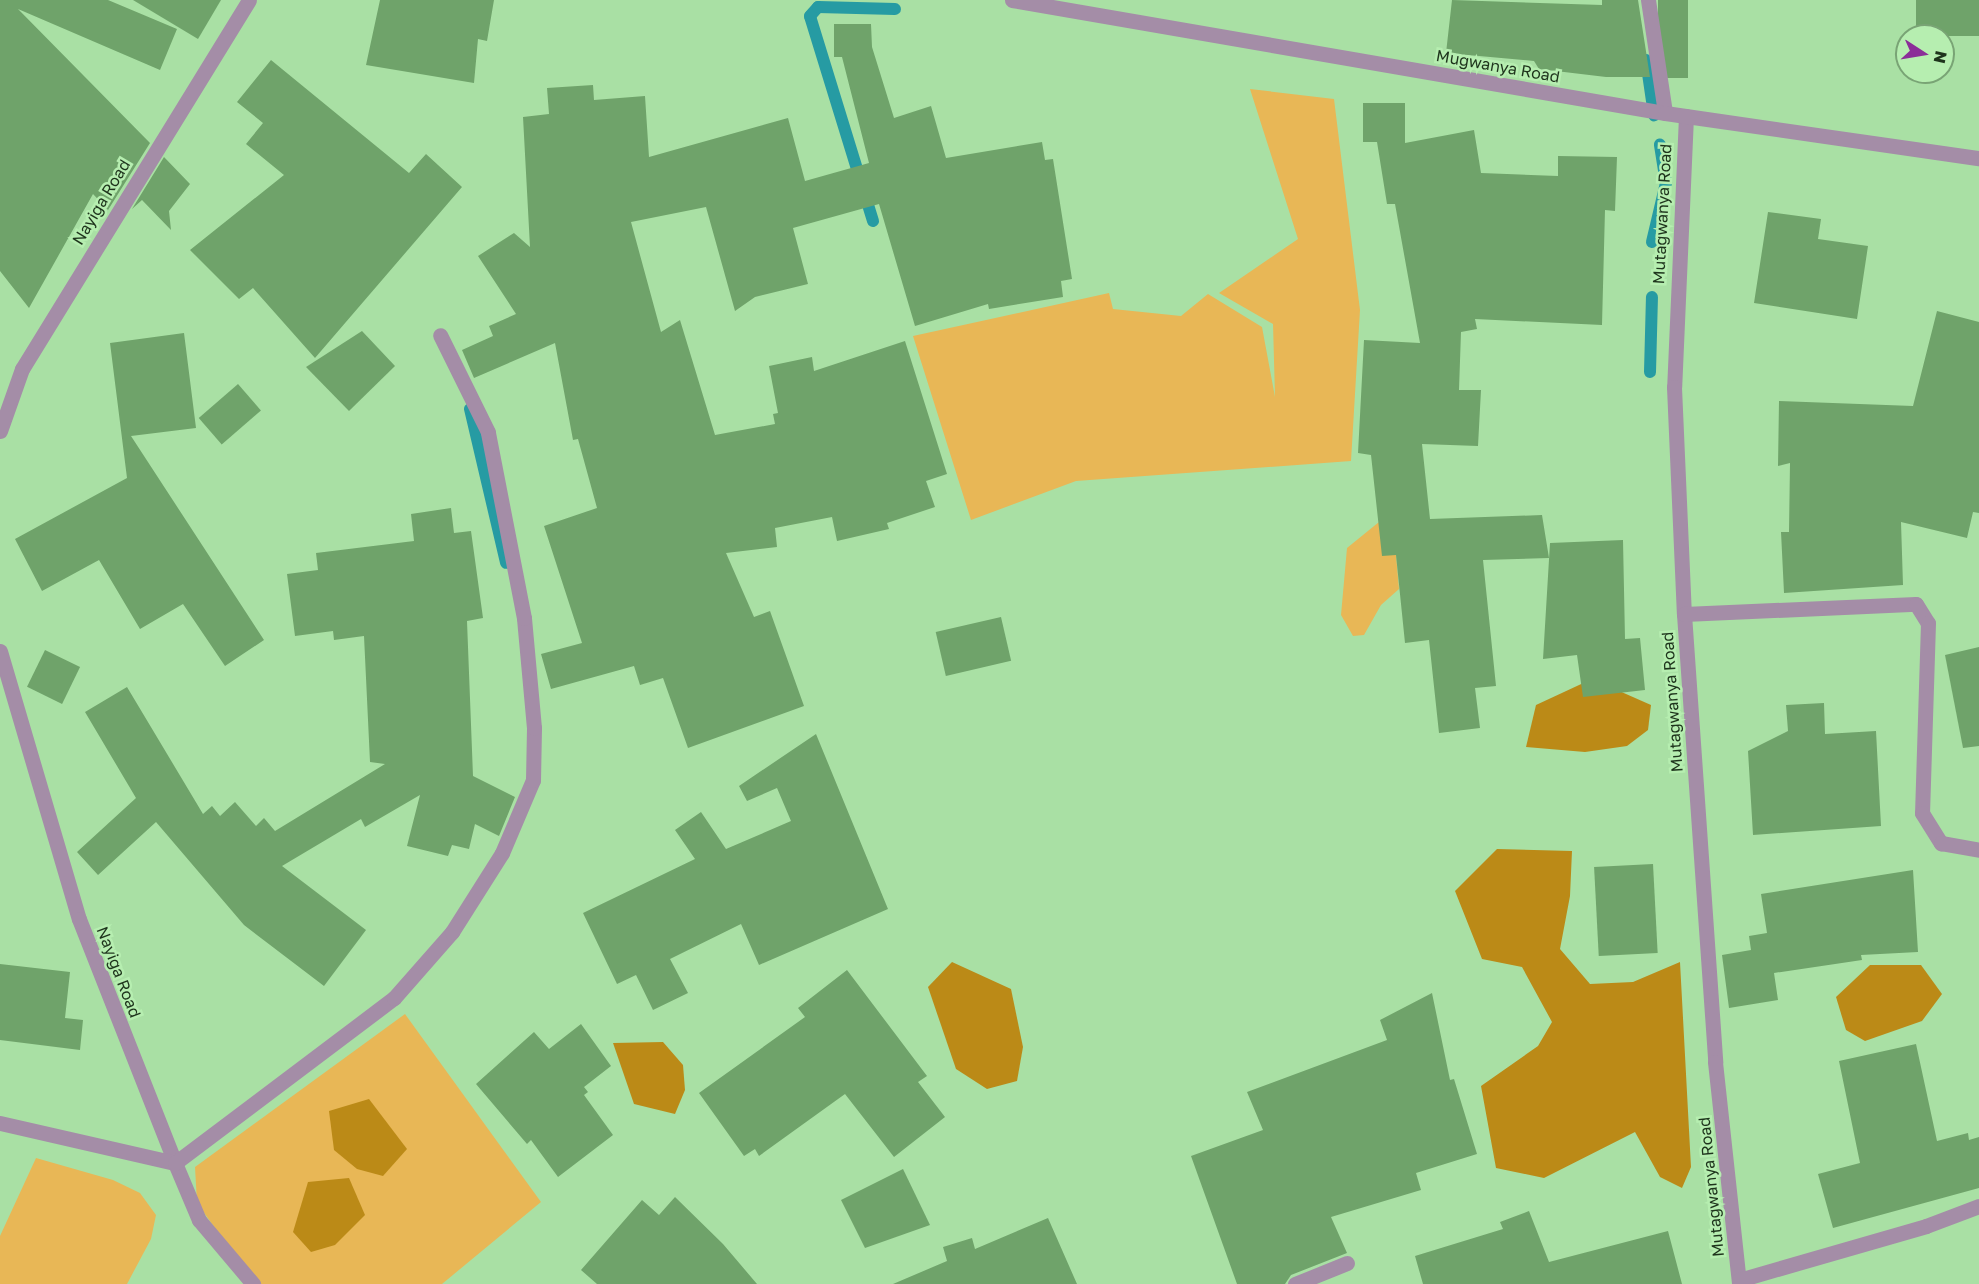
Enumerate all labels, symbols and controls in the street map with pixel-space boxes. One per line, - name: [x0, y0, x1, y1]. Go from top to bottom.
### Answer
- north arrow: [1895, 24, 1955, 84]
- street label: Mugwanya Road: [1435, 46, 1561, 86]
- text: N: [1930, 49, 1952, 65]
- street label: Mutagwanya Road: [1649, 143, 1675, 285]
- street label: Nayiga Road: [68, 156, 134, 248]
- street label: Mutagwanya Road: [1658, 631, 1686, 773]
- street label: Nayiga Road: [93, 924, 145, 1020]
- street label: Mutagwanya Road: [1694, 1116, 1728, 1258]

